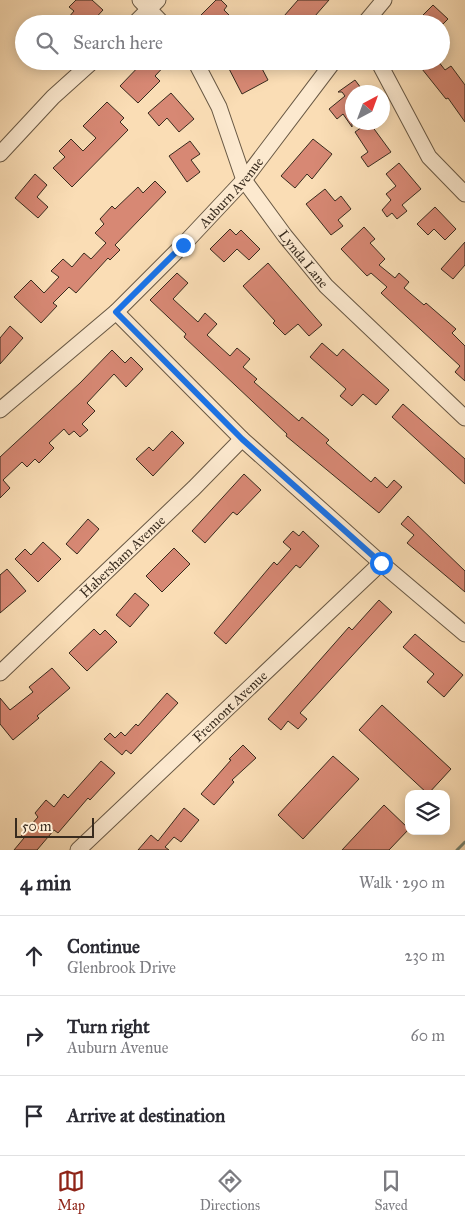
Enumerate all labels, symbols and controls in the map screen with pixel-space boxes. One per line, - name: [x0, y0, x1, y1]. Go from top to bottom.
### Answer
- search box: [15, 15, 450, 70]
- icon: search: [33, 29, 61, 57]
- text: Search here: [73, 31, 163, 54]
- north arrow: [345, 85, 390, 130]
- street label: Auburn Avenue: [195, 153, 267, 232]
- street label: Lynda Lane: [275, 227, 333, 291]
- route end: [172, 234, 195, 257]
- street label: Habersham Avenue: [76, 512, 169, 601]
- route start: [370, 552, 393, 575]
- street label: Fremont Avenue: [189, 667, 271, 746]
- map controls: [405, 790, 450, 835]
- button: layers: [405, 790, 450, 835]
- scale bar: [15, 815, 94, 838]
- text: 50 m: [22, 818, 51, 835]
- text: 4 min: [20, 870, 71, 896]
- text: Walk · 290 m: [359, 873, 445, 892]
- text: Continue: [67, 935, 140, 958]
- icon: ahead: [20, 942, 48, 970]
- text: 230 m: [405, 946, 445, 965]
- text: Glenbrook Drive: [67, 958, 176, 977]
- text: Turn right: [67, 1015, 150, 1038]
- icon: right: [20, 1022, 48, 1050]
- text: 60 m: [411, 1026, 445, 1045]
- text: Auburn Avenue: [67, 1038, 169, 1057]
- icon: arrive: [20, 1102, 48, 1130]
- text: Arrive at destination: [67, 1104, 225, 1127]
- tab: Map: [57, 1167, 85, 1214]
- tab: Directions: [200, 1167, 260, 1214]
- tab: Saved: [375, 1167, 408, 1214]

